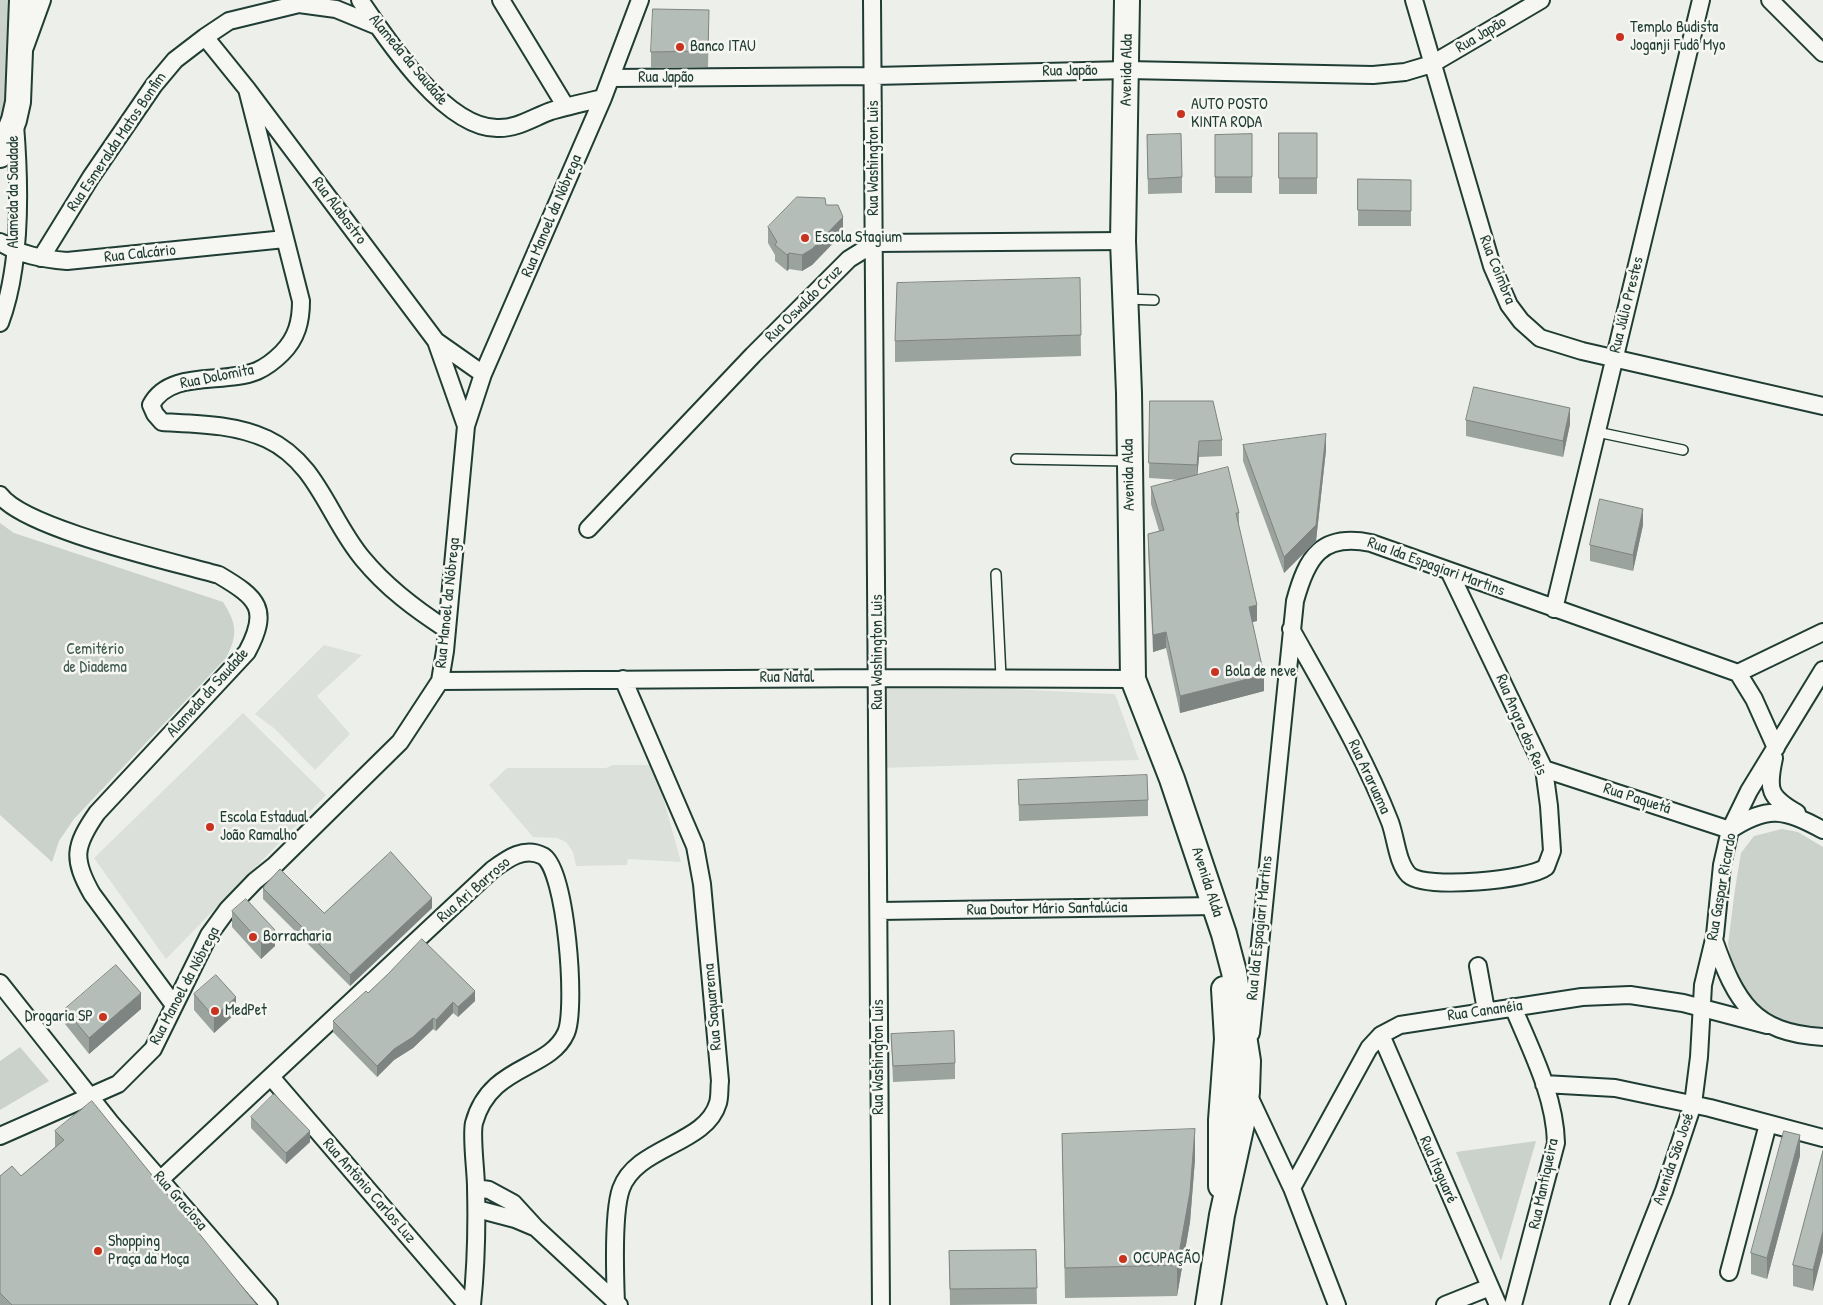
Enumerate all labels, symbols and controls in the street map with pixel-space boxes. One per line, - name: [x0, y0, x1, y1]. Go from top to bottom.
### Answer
- street label: Alameda da Saudade: [364, 11, 452, 109]
- street label: Rua Japão: [1452, 13, 1510, 57]
- place label: Templo Budista Joganji Fudô Myo: [1630, 18, 1726, 56]
- marker: Templo Budista Joganji Fudô Myo: [1614, 31, 1626, 43]
- street label: Avenida Alda: [1117, 34, 1137, 106]
- place label: Banco ITAU: [690, 37, 756, 57]
- marker: Banco ITAU: [674, 41, 686, 53]
- street label: Rua Japão: [1042, 61, 1098, 81]
- street label: Rua Japão: [638, 68, 694, 88]
- street label: Rua Esmeralda Matos Bonfim: [63, 69, 171, 215]
- place label: AUTO POSTO KINTA RODA: [1191, 95, 1268, 133]
- street label: Rua Washington Luis: [864, 100, 884, 216]
- marker: AUTO POSTO KINTA RODA: [1175, 108, 1187, 120]
- street label: Alameda da Saudade: [4, 135, 24, 249]
- street label: Rua Manoel da Nóbrega: [518, 152, 586, 280]
- street label: Rua Alabastro: [308, 174, 370, 248]
- place label: Escola Stagium: [815, 228, 902, 248]
- marker: Escola Stagium: [799, 232, 811, 244]
- street label: Rua Coimbra: [1475, 233, 1519, 307]
- street label: Rua Calcário: [103, 241, 177, 267]
- street label: Rua Júlio Prestes: [1606, 255, 1648, 355]
- street label: Rua Oswaldo Cruz: [761, 261, 847, 347]
- street label: Rua Dolomita: [179, 360, 255, 394]
- street label: Avenida Alda: [1119, 439, 1139, 511]
- street label: Rua Ida Espagiari Martins: [1365, 533, 1507, 601]
- street label: Rua Manoel da Nóbrega: [432, 537, 464, 669]
- street label: Rua Washington Luis: [868, 594, 888, 710]
- park label: Cemitério de Diadema: [63, 640, 127, 678]
- street label: Alameda da Saudade: [163, 645, 253, 741]
- place label: Bola de neve: [1225, 662, 1296, 682]
- marker: Bola de neve: [1209, 666, 1221, 678]
- street label: Rua Natal: [760, 668, 814, 688]
- street label: Rua Angra dos Reis: [1491, 672, 1551, 778]
- street label: Rua Araruama: [1343, 737, 1395, 817]
- street label: Rua Paquetá: [1601, 779, 1673, 819]
- place label: Escola Estadual João Ramalho: [220, 808, 308, 846]
- marker: Escola Estadual João Ramalho: [204, 821, 216, 833]
- street label: Rua Gaspar Ricardo: [1703, 832, 1741, 942]
- street label: Avenida Alda: [1187, 845, 1227, 919]
- street label: Rua Ari Barroso: [434, 853, 514, 927]
- street label: Rua Ida Espagiari Martins: [1243, 855, 1277, 1001]
- street label: Rua Doutor Mário Santalúcia: [966, 898, 1128, 920]
- street label: Rua Manoel da Nóbrega: [146, 924, 224, 1048]
- place label: Borracharia: [263, 927, 331, 947]
- marker: Borracharia: [247, 931, 259, 943]
- street label: Rua Saquarema: [700, 963, 726, 1051]
- street label: Rua Cananéia: [1446, 996, 1524, 1026]
- street label: Rua Washington Luis: [869, 999, 889, 1115]
- place label: MedPet: [225, 1001, 267, 1021]
- marker: MedPet: [209, 1005, 221, 1017]
- place label: Drogaria SP: [25, 1007, 93, 1027]
- marker: Drogaria SP: [97, 1011, 109, 1023]
- street label: Avenida São José: [1649, 1110, 1699, 1208]
- street label: Rua Itaguaré: [1415, 1133, 1461, 1207]
- street label: Rua Antônio Carlos Luz: [318, 1135, 420, 1247]
- street label: Rua Mantiqueira: [1525, 1137, 1563, 1231]
- street label: Rua Graciosa: [149, 1167, 211, 1235]
- place label: Shopping Praça da Moça: [108, 1232, 189, 1270]
- marker: Shopping Praça da Moça: [92, 1245, 104, 1257]
- place label: OCUPAÇÃO: [1133, 1249, 1200, 1269]
- marker: OCUPAÇÃO: [1117, 1253, 1129, 1265]

